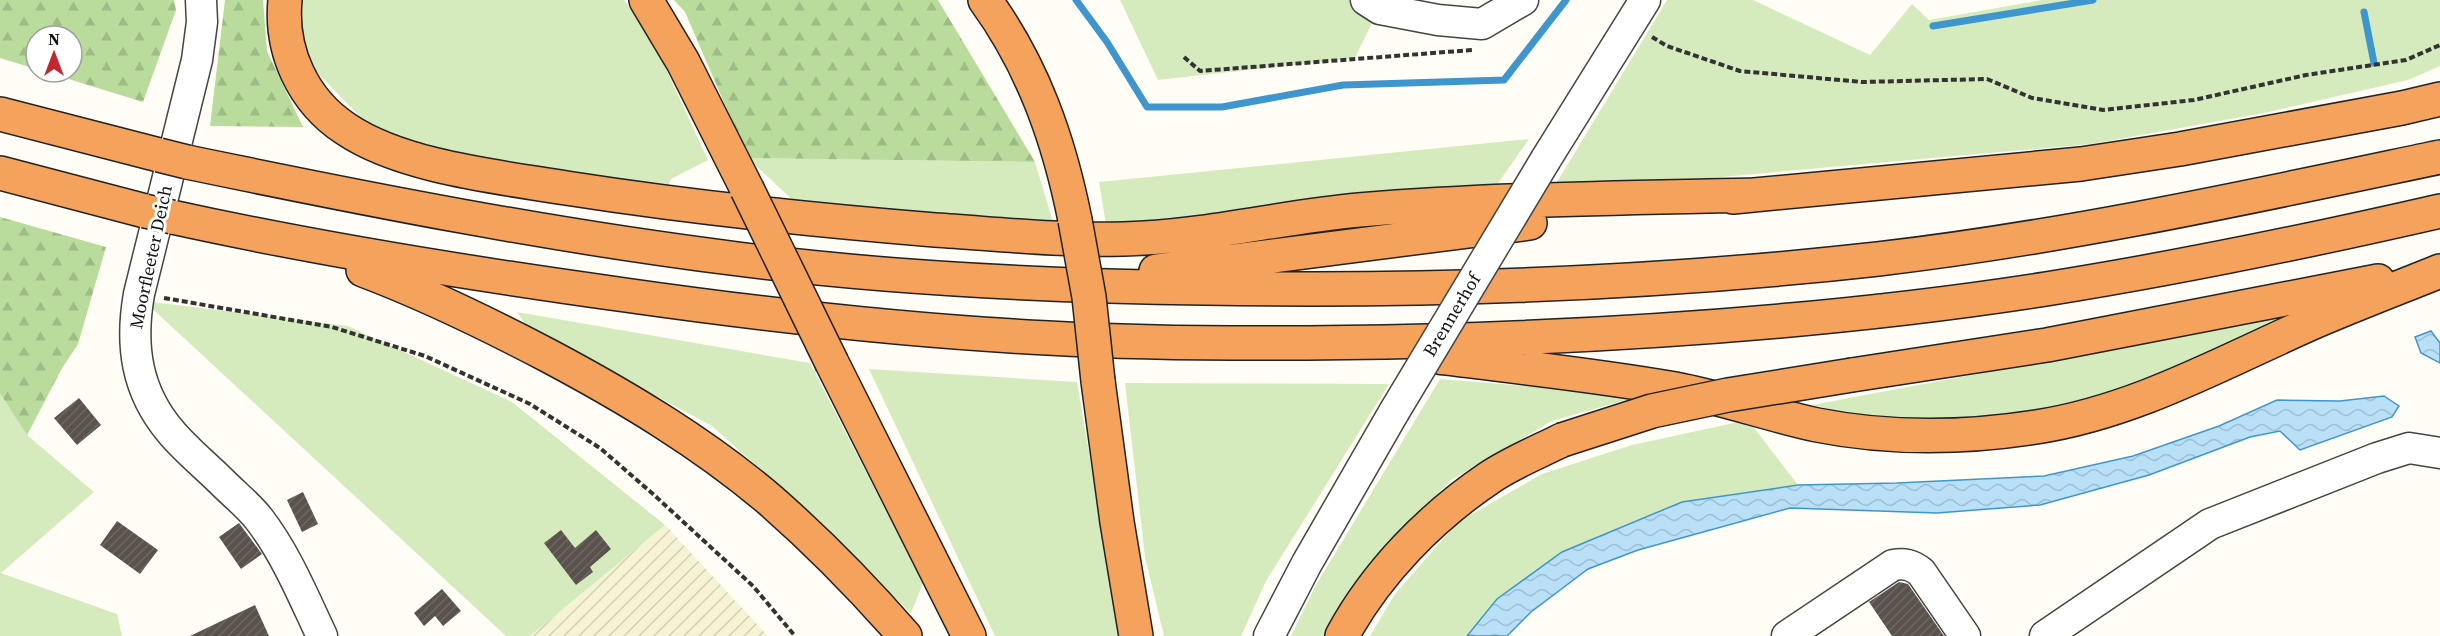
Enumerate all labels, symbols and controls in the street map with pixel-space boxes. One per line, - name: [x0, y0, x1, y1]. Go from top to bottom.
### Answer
- north arrow: [24, 24, 84, 84]
- text: N: [48, 28, 60, 50]
- street label: Moorfleeter Deich: [123, 183, 178, 331]
- street label: Brennerhof: [1417, 267, 1487, 361]

